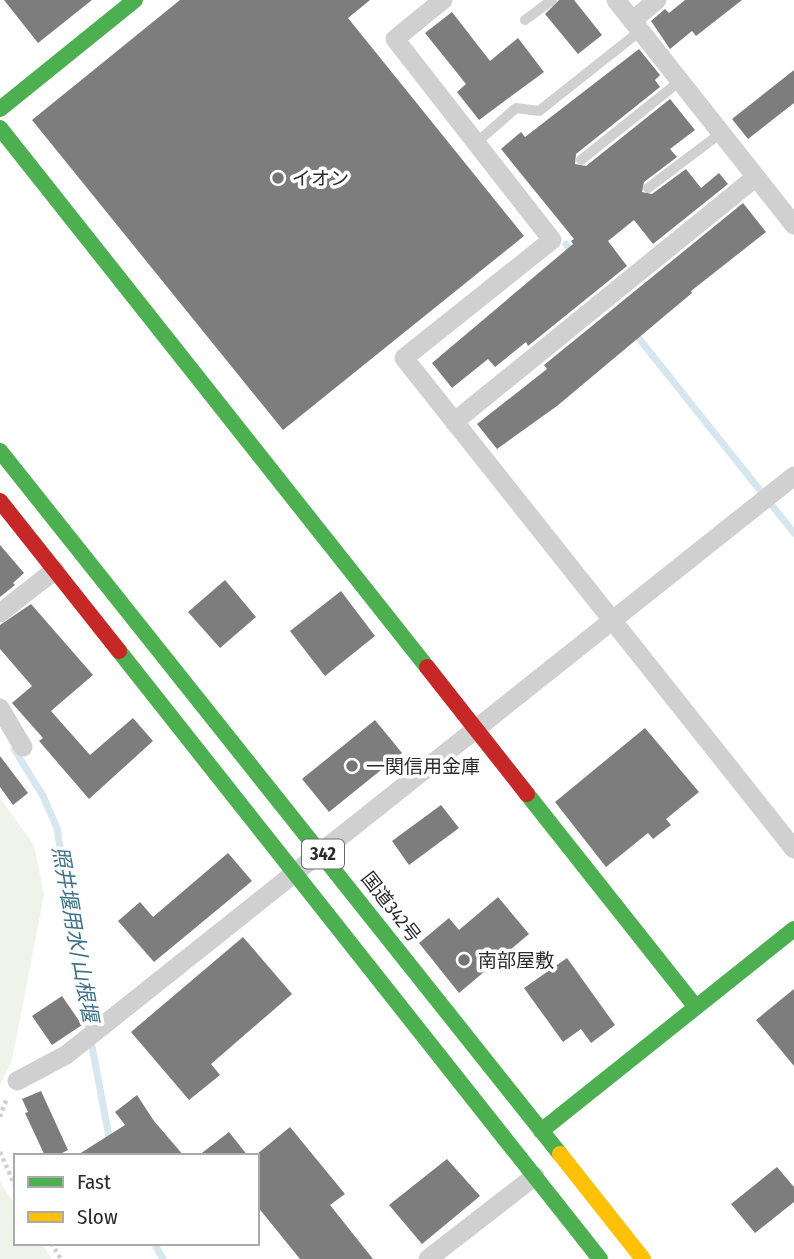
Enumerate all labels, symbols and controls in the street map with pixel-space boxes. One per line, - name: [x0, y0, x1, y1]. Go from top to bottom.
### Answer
- place label: イオン: [292, 167, 349, 190]
- marker: イオン: [270, 170, 286, 186]
- place label: 一関信用金庫: [366, 755, 480, 778]
- marker: 一関信用金庫: [344, 758, 360, 774]
- road number: 342: [302, 840, 344, 868]
- water label: 照井堰用水/山根堰: [47, 844, 104, 1028]
- street label: 国道342号: [356, 867, 426, 947]
- place label: 南部屋敷: [478, 949, 554, 972]
- marker: 南部屋敷: [456, 952, 472, 968]
- legend: [14, 1154, 259, 1245]
- text: Fast: [77, 1169, 111, 1195]
- text: Slow: [77, 1204, 118, 1230]

